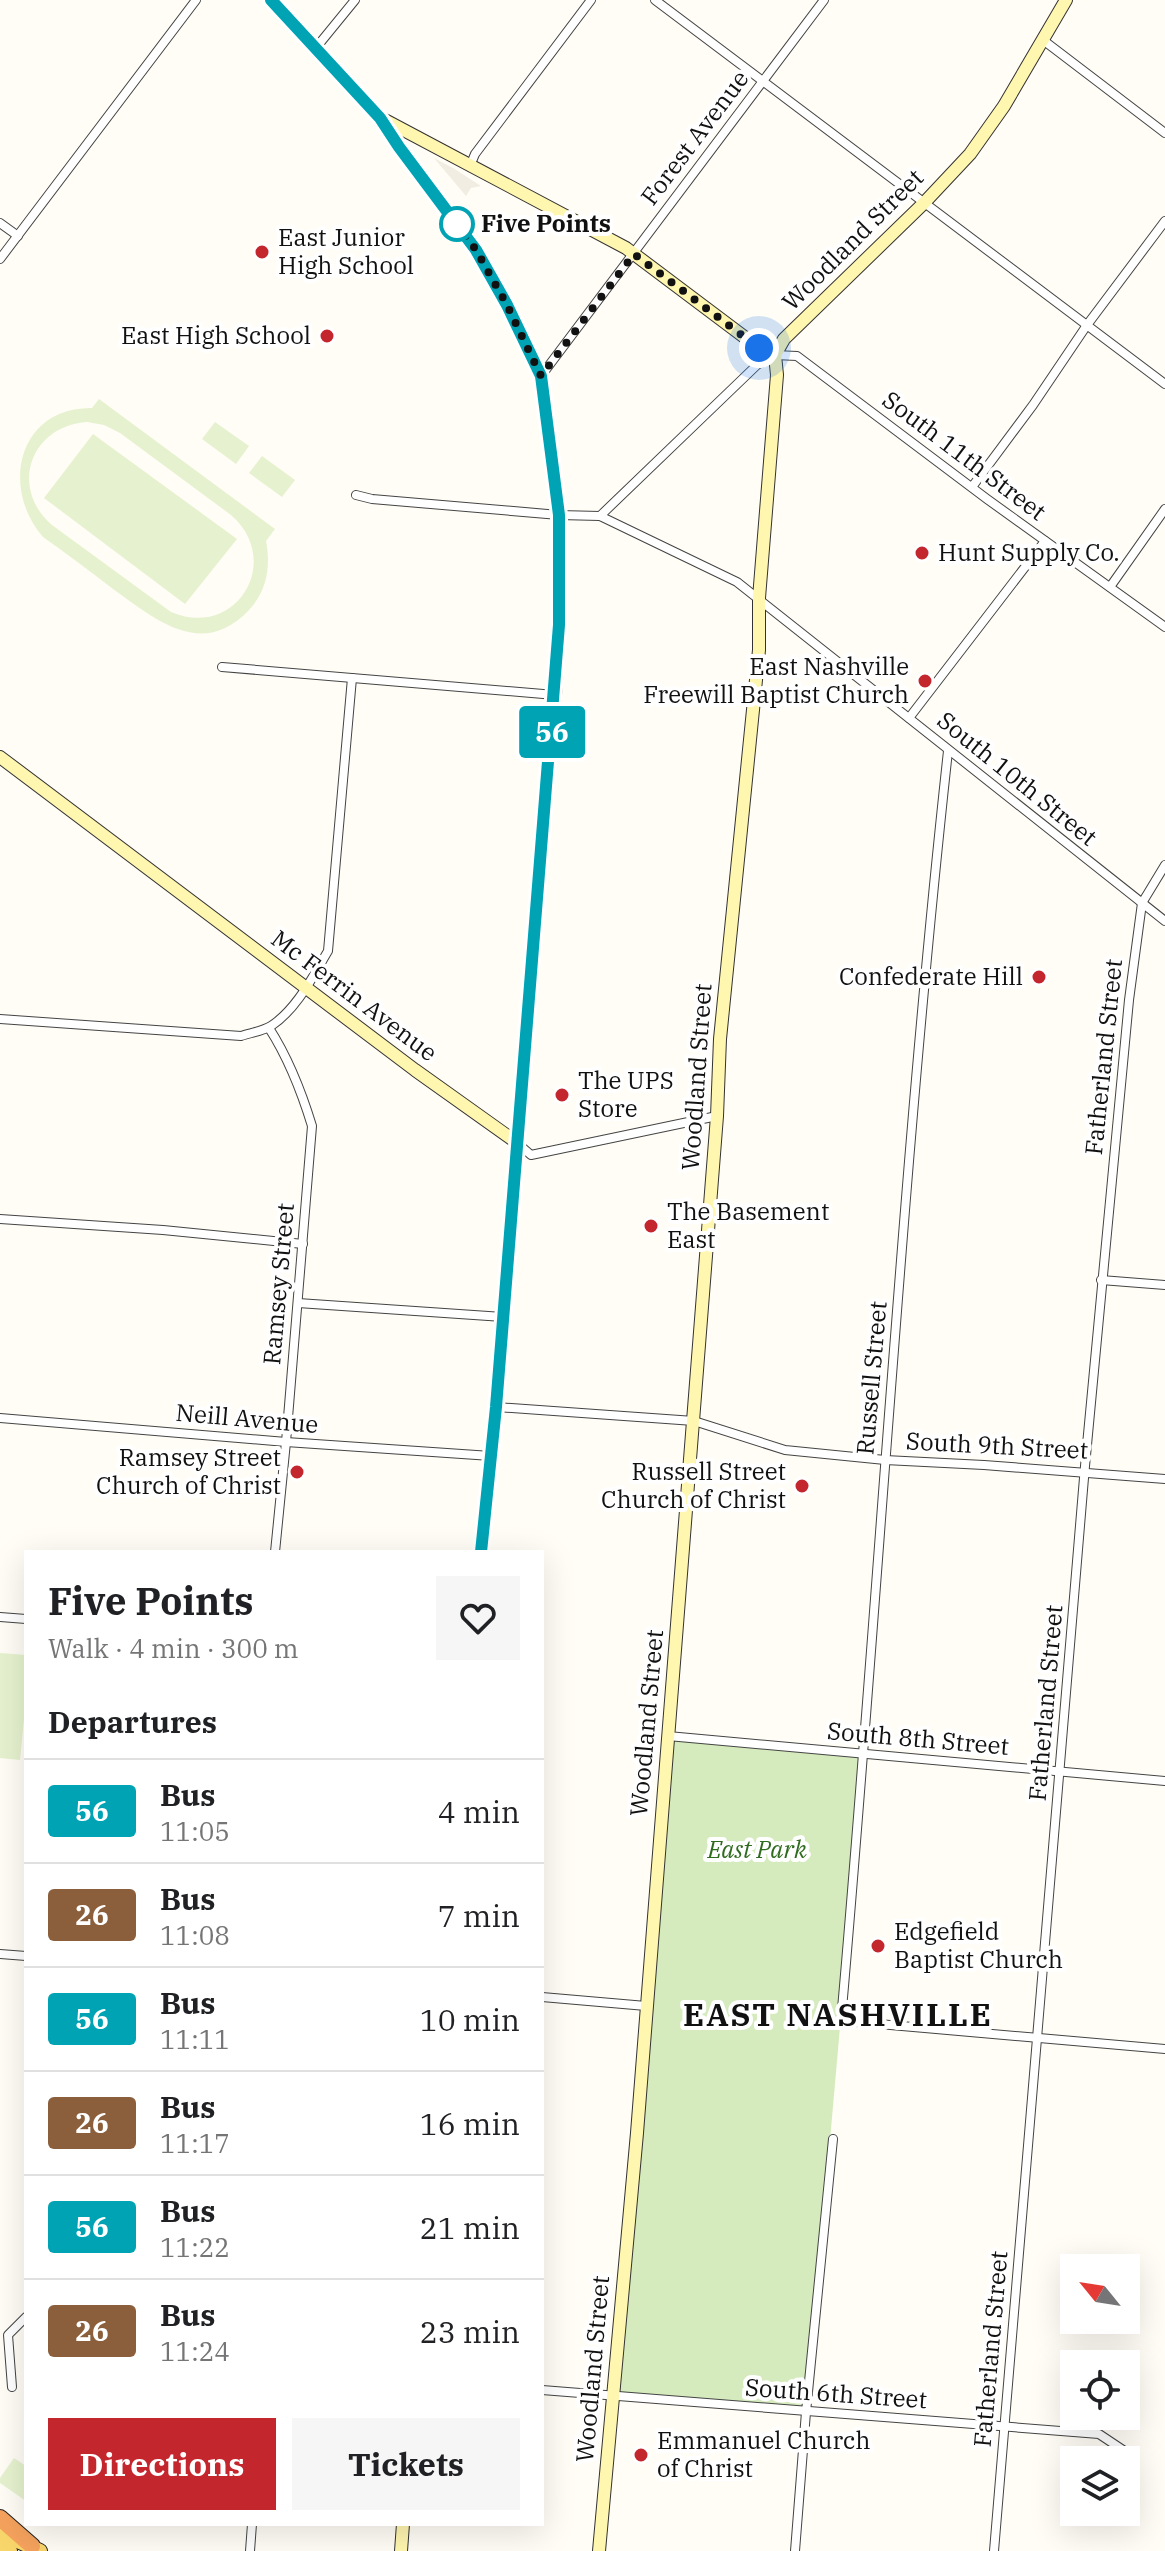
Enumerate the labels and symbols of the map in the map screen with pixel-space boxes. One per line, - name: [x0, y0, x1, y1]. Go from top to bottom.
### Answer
- street label: Forest Avenue: [633, 63, 755, 211]
- street label: Woodland Street: [775, 162, 930, 317]
- marker: Five Points: [440, 207, 474, 241]
- place label: Five Points: [481, 207, 611, 239]
- place label: East Junior High School: [278, 221, 414, 281]
- marker: East Junior High School: [253, 243, 271, 261]
- place label: East High School: [121, 319, 311, 351]
- marker: East High School: [318, 327, 336, 345]
- your location: [739, 328, 779, 368]
- street label: South 11th Street: [876, 383, 1053, 527]
- place label: Hunt Supply Co.: [938, 536, 1120, 568]
- marker: Hunt Supply Co.: [913, 544, 931, 562]
- place label: East Nashville Freewill Baptist Church: [643, 650, 909, 710]
- marker: East Nashville Freewill Baptist Church: [916, 672, 934, 690]
- street label: South 10th Street: [931, 704, 1104, 853]
- line badge: 56: [516, 706, 588, 758]
- street label: Mc Ferrin Avenue: [265, 922, 444, 1068]
- street label: Fatherland Street: [1077, 957, 1129, 1157]
- place label: Confederate Hill: [839, 960, 1023, 992]
- marker: Confederate Hill: [1030, 968, 1048, 986]
- street label: Woodland Street: [674, 982, 719, 1172]
- place label: The UPS Store: [578, 1064, 674, 1124]
- marker: The UPS Store: [553, 1086, 571, 1104]
- place label: The Basement East: [667, 1195, 829, 1255]
- street label: Ramsey Street: [255, 1202, 301, 1366]
- marker: The Basement East: [642, 1217, 660, 1235]
- street label: Russell Street: [848, 1300, 894, 1456]
- street label: Neill Avenue: [174, 1396, 320, 1440]
- street label: South 9th Street: [905, 1424, 1089, 1466]
- place label: Ramsey Street Church of Christ: [96, 1441, 281, 1501]
- place label: Russell Street Church of Christ: [601, 1455, 786, 1515]
- marker: Ramsey Street Church of Christ: [288, 1463, 306, 1481]
- marker: Russell Street Church of Christ: [793, 1477, 811, 1495]
- street label: Fatherland Street: [1020, 1603, 1070, 1802]
- street label: Woodland Street: [622, 1628, 670, 1818]
- street label: South 8th Street: [826, 1714, 1010, 1762]
- park label: East Park: [706, 1833, 807, 1865]
- place label: Edgefield Baptist Church: [894, 1915, 1063, 1975]
- marker: Edgefield Baptist Church: [869, 1937, 887, 1955]
- district label: EAST NASHVILLE: [683, 1993, 993, 2035]
- street label: Fatherland Street: [965, 2249, 1015, 2448]
- north arrow: [1060, 2254, 1140, 2334]
- street label: Woodland Street: [568, 2274, 616, 2464]
- street label: South 6th Street: [744, 2371, 928, 2415]
- place label: Emmanuel Church of Christ: [657, 2424, 870, 2484]
- marker: Emmanuel Church of Christ: [632, 2446, 650, 2464]

